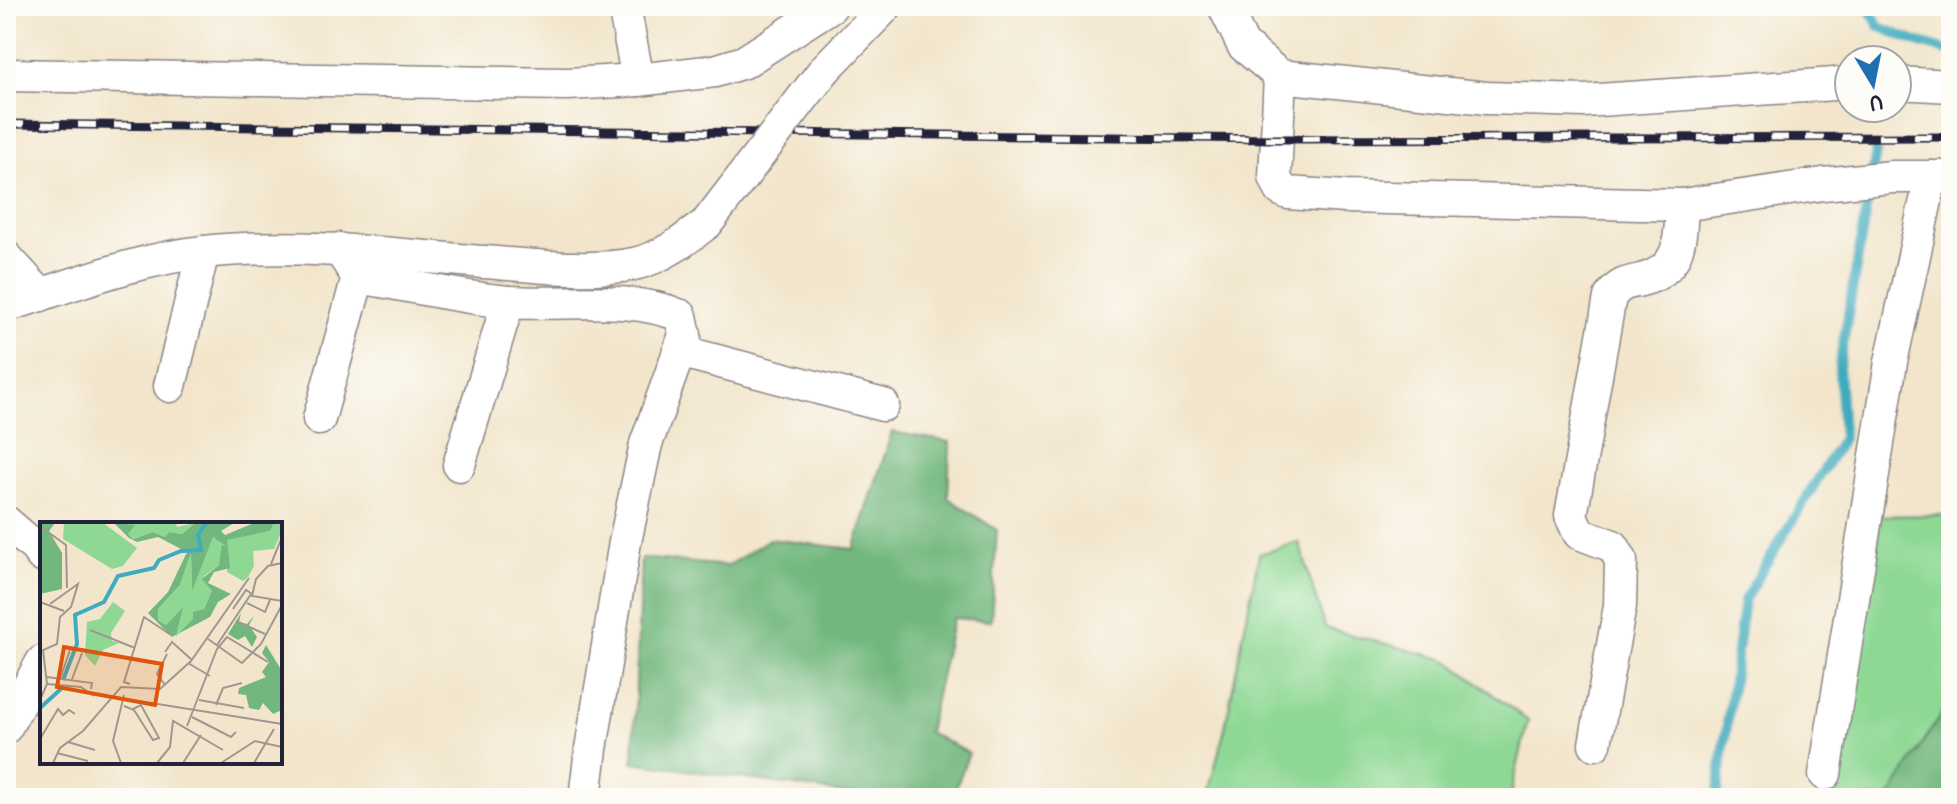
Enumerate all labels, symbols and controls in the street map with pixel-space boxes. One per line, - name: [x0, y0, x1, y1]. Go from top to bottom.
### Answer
- north arrow: [1833, 44, 1913, 124]
- text: U: [1868, 88, 1885, 120]
- inset map: [40, 522, 282, 764]

